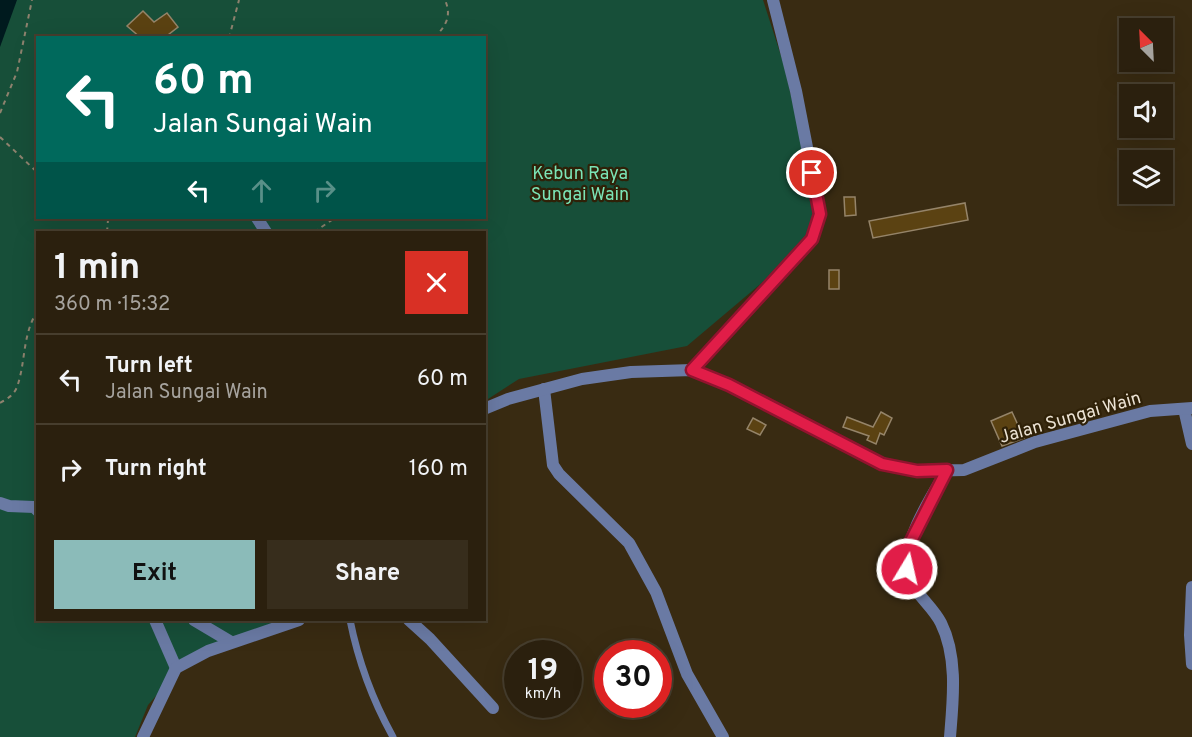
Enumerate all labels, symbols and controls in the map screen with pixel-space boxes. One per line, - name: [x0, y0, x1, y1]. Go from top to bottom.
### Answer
- north arrow: [1119, 18, 1173, 72]
- map controls: [1119, 18, 1173, 204]
- text: 60 m: [153, 56, 254, 109]
- icon: left: [54, 60, 132, 138]
- button: sound: [1119, 84, 1173, 138]
- text: Jalan Sungai Wain: [153, 108, 373, 142]
- pin: [786, 147, 837, 198]
- button: layers: [1119, 150, 1173, 204]
- icon: arrive: [795, 156, 828, 189]
- park label: Kebun Raya Sungai Wain: [531, 163, 629, 207]
- icon: left: [182, 174, 215, 207]
- icon: ahead: [245, 174, 278, 207]
- icon: right: [308, 174, 341, 207]
- text: 1 min: [54, 246, 140, 292]
- button: close: [405, 251, 468, 314]
- text: 360 m · 15:32: [54, 292, 170, 318]
- text: Turn left: [105, 353, 193, 380]
- icon: left: [54, 363, 87, 396]
- text: 60 m: [417, 366, 468, 393]
- text: Jalan Sungai Wain: [105, 380, 268, 406]
- street label: Jalan Sungai Wain: [997, 387, 1144, 450]
- icon: right: [54, 453, 87, 486]
- text: Turn right: [105, 456, 207, 483]
- text: 160 m: [409, 456, 468, 483]
- position arrow: [875, 537, 939, 601]
- button: Exit: [54, 540, 255, 609]
- button: Share: [267, 540, 468, 609]
- speed limit sign: 30: [594, 640, 672, 718]
- text: 19: [528, 653, 558, 690]
- text: km/h: [525, 685, 561, 704]

